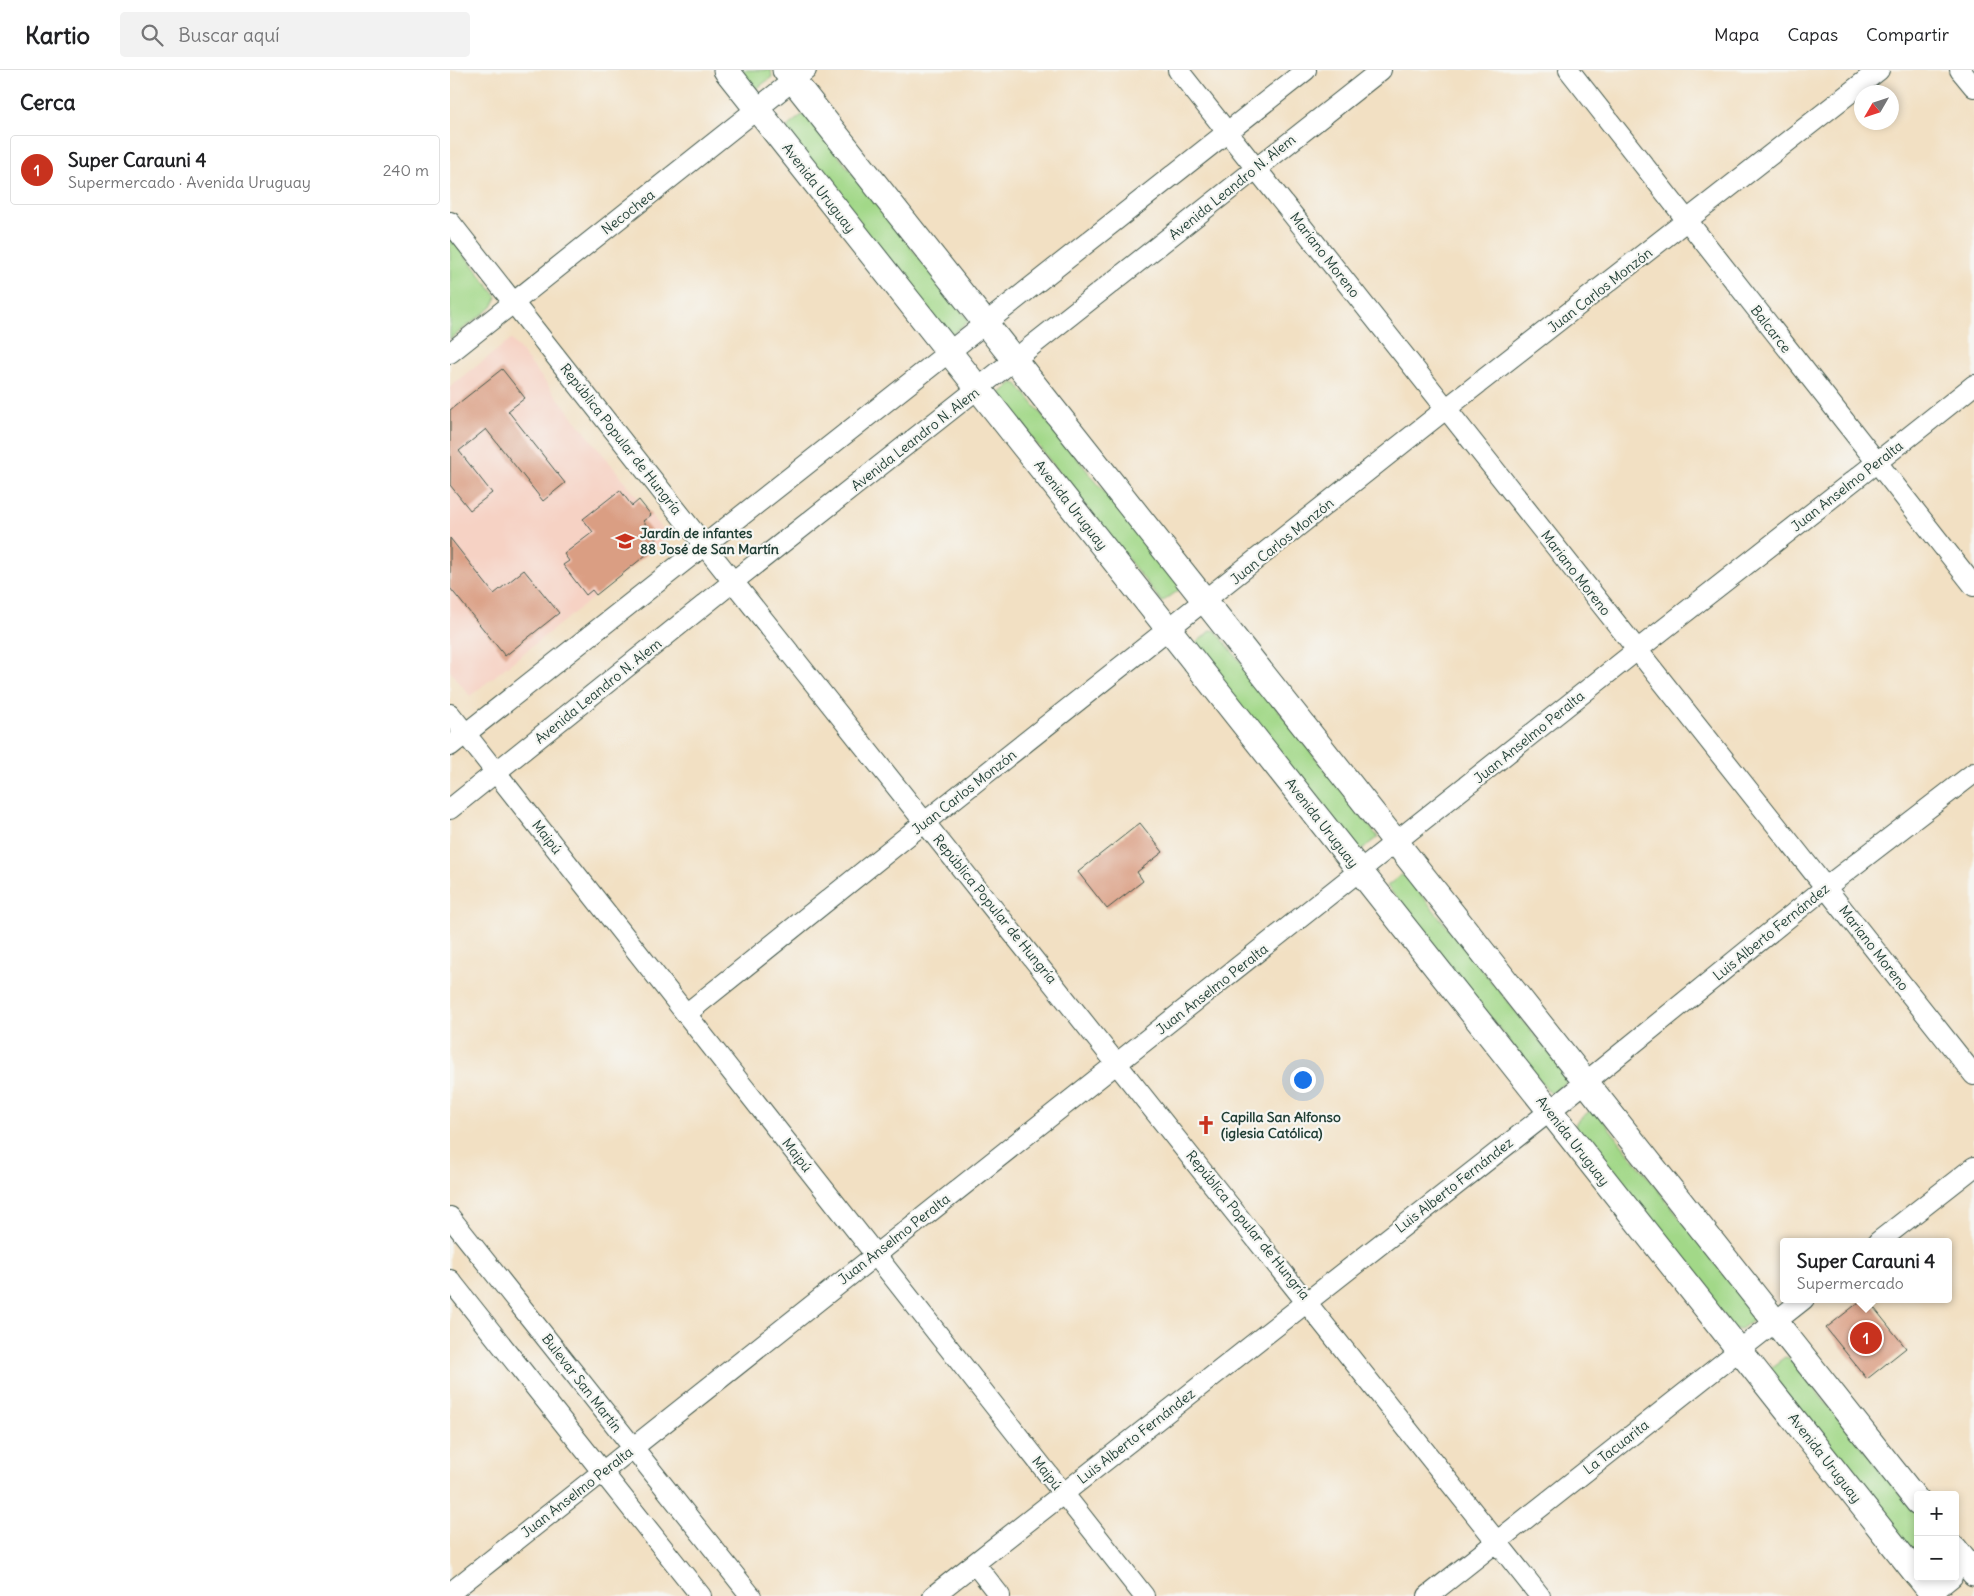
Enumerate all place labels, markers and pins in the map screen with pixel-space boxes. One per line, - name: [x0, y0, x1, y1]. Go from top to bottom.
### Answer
- place label: Jardín de infantes 88 José de San Martín: [640, 524, 779, 558]
- school or university icon: Jardín de infantes 88 José de San Martín: [614, 530, 636, 552]
- place label: Capilla San Alfonso (iglesia Católica): [1221, 1108, 1341, 1142]
- church icon: Capilla San Alfonso (iglesia Católica): [1195, 1114, 1217, 1136]
- pin: 1: [1850, 1319, 1882, 1357]

